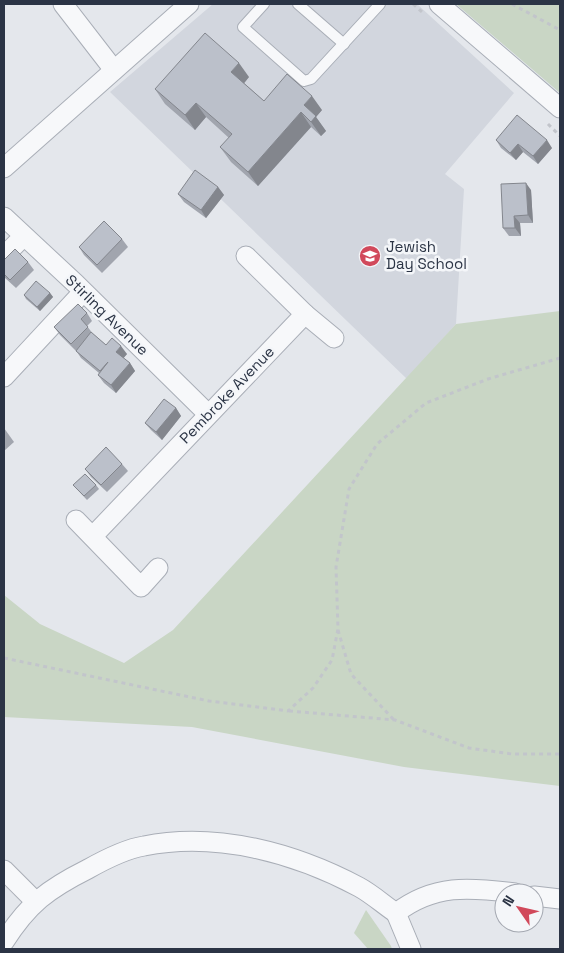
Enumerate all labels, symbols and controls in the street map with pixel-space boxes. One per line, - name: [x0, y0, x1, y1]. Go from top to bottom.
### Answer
- place label: Jewish Day School: [386, 237, 467, 273]
- school or university icon: Jewish Day School: [358, 244, 382, 268]
- street label: Stirling Avenue: [62, 270, 153, 359]
- street label: Pembroke Avenue: [175, 342, 278, 447]
- north arrow: [494, 883, 544, 933]
- text: N: [498, 892, 518, 910]

